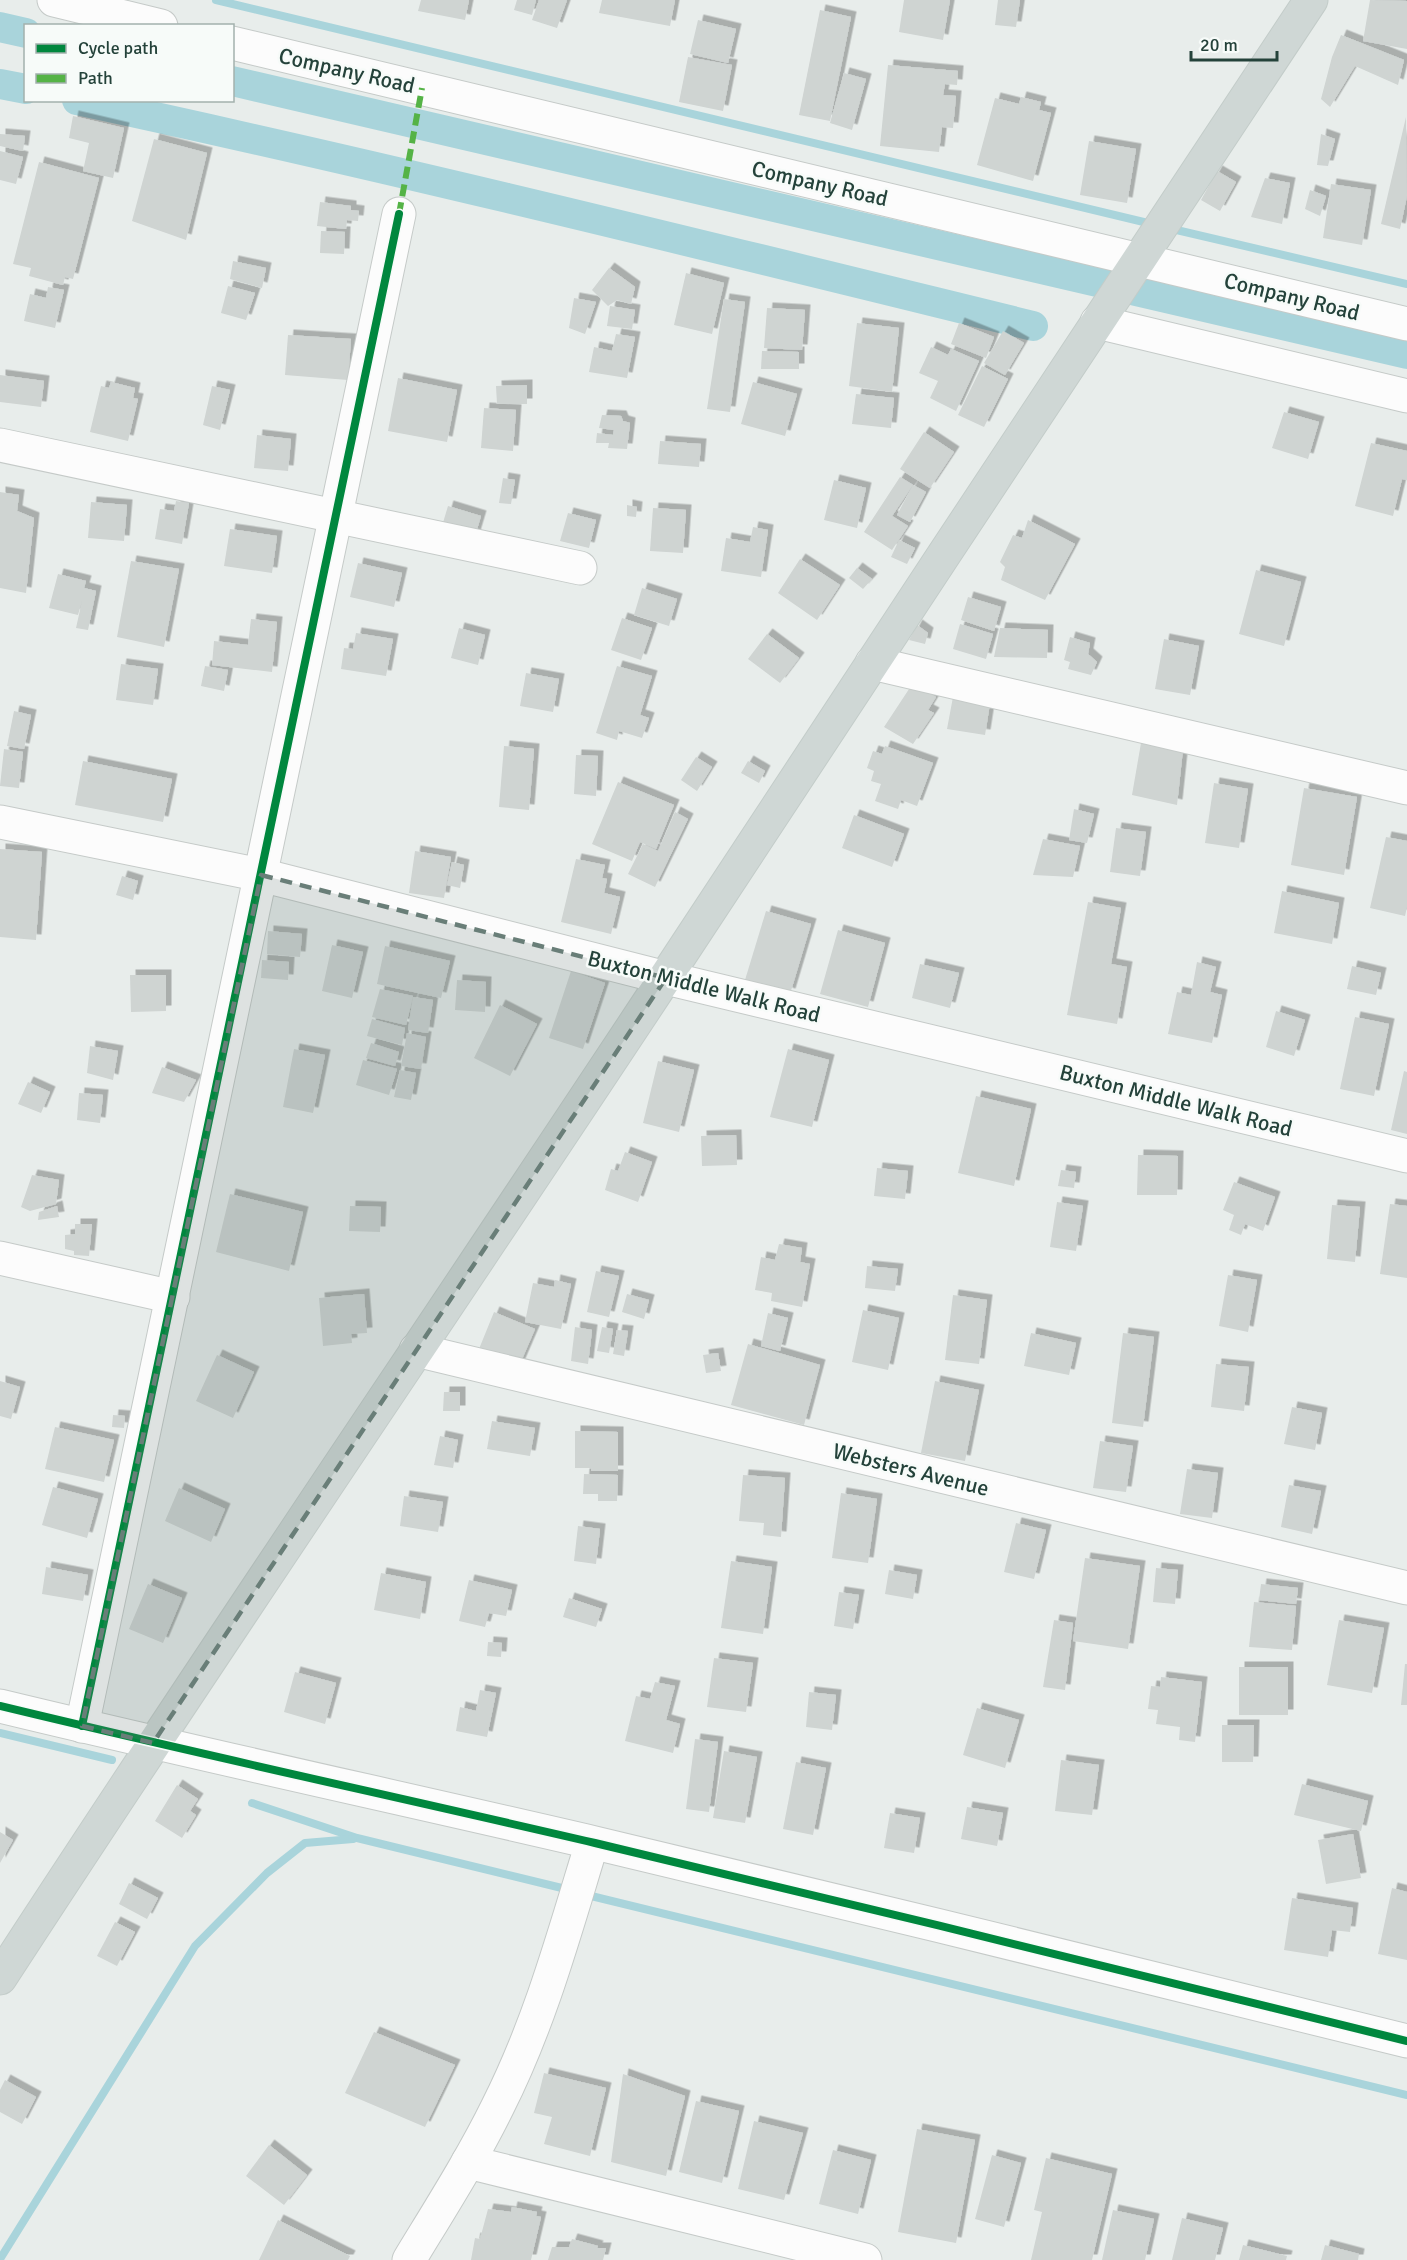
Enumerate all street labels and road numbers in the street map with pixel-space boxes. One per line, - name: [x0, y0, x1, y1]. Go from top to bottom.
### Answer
- street label: Company Road: [276, 42, 418, 99]
- street label: Company Road: [749, 155, 891, 212]
- street label: Company Road: [1221, 267, 1362, 326]
- street label: Buxton Middle Walk Road: [585, 944, 823, 1028]
- street label: Buxton Middle Walk Road: [1057, 1058, 1295, 1142]
- street label: Websters Avenue: [830, 1437, 992, 1502]

